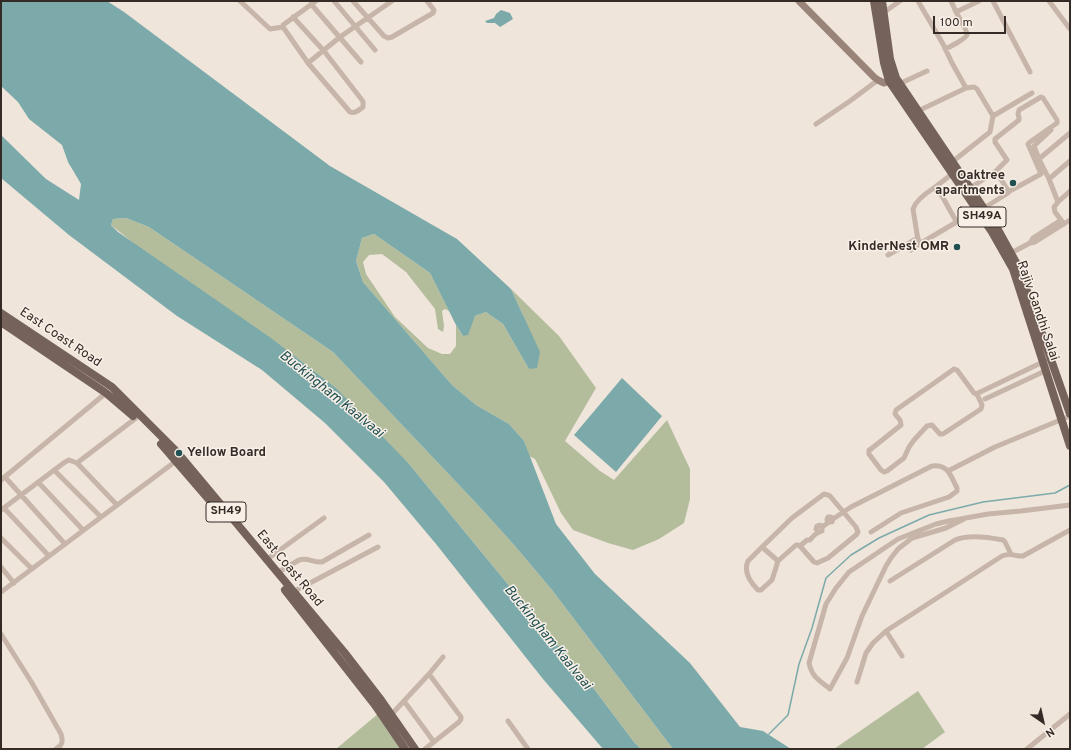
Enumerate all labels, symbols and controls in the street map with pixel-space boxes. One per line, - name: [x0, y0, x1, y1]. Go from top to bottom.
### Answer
- scale bar: [935, 8, 1008, 34]
- text: 100 m: [940, 15, 973, 31]
- place label: Oaktree apartments: [935, 168, 1005, 199]
- marker: Oaktree apartments: [1008, 178, 1018, 188]
- road number: SH49A: [958, 207, 1006, 227]
- place label: KinderNest OMR: [848, 239, 949, 255]
- marker: KinderNest OMR: [952, 242, 962, 252]
- street label: Rajiv Gandhi Salai: [1013, 259, 1061, 363]
- street label: East Coast Road: [16, 305, 104, 371]
- water label: Buckingham Kaalvaai: [275, 348, 387, 442]
- place label: Yellow Board: [187, 445, 266, 461]
- marker: Yellow Board: [174, 448, 184, 458]
- road number: SH49: [206, 502, 246, 522]
- street label: East Coast Road: [252, 527, 326, 611]
- water label: Buckingham Kaalvaai: [500, 582, 594, 694]
- north arrow: [1023, 702, 1063, 742]
- text: N: [1043, 724, 1057, 740]

